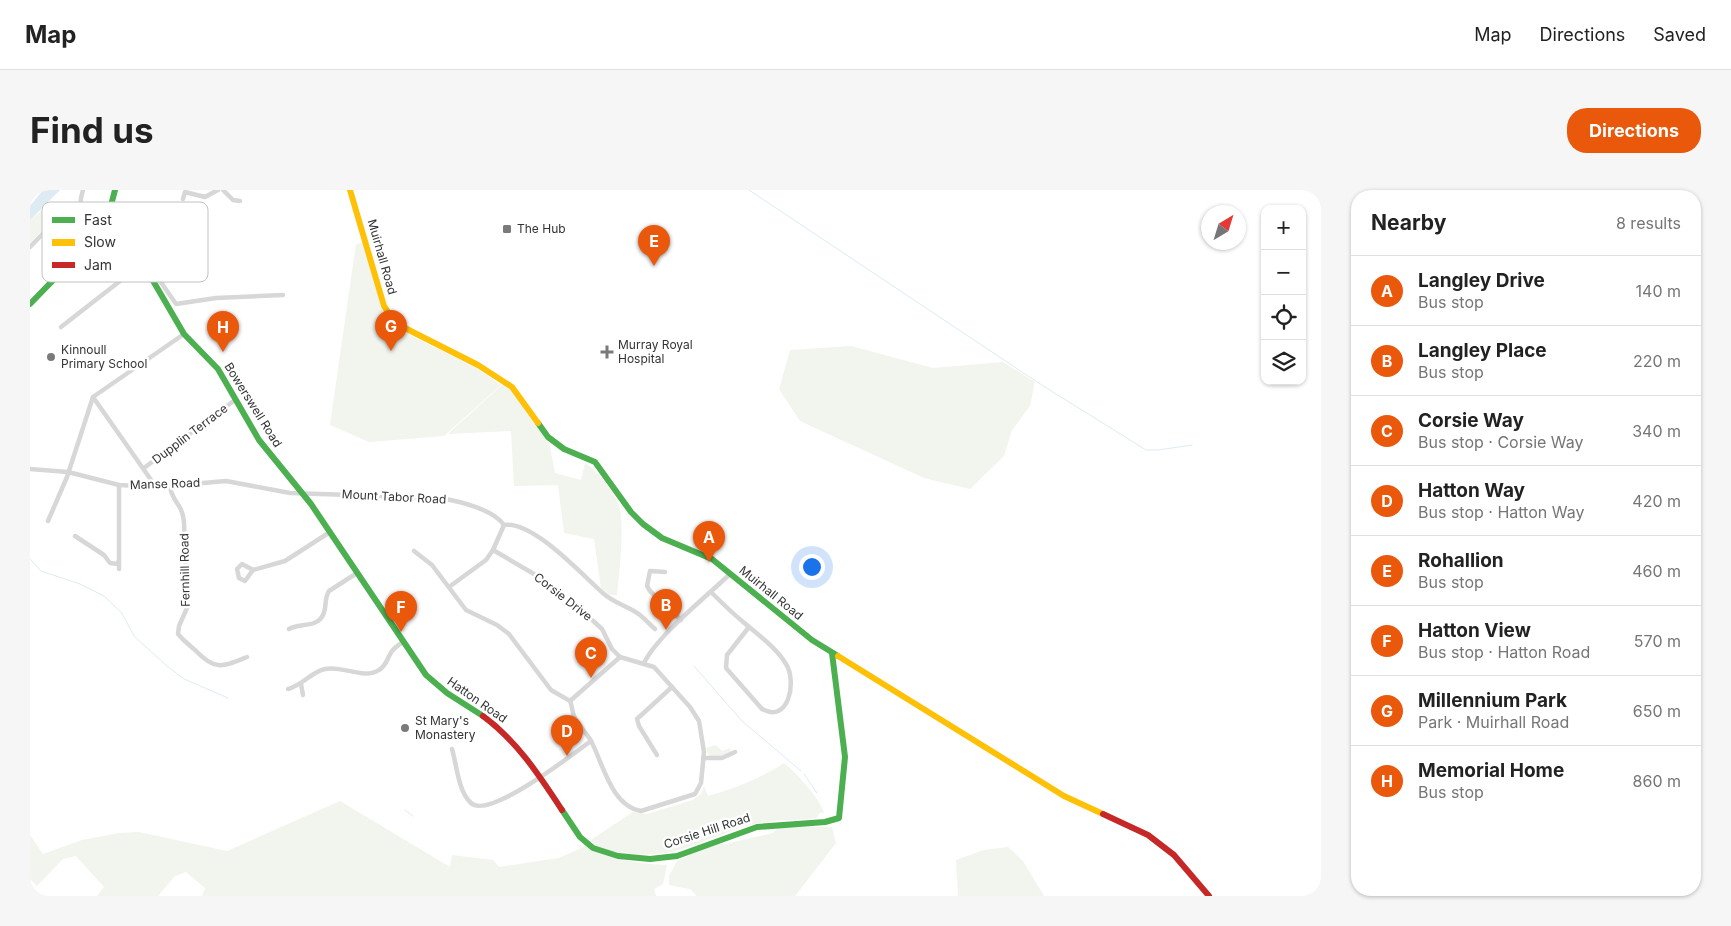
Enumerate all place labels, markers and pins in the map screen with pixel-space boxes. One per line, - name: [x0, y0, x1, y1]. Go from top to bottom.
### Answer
- place label: The Hub: [517, 221, 566, 236]
- marker: The Hub: [501, 223, 513, 235]
- pin: E: [638, 225, 670, 266]
- pin: G: [375, 310, 407, 351]
- pin: H: [207, 311, 239, 352]
- place label: Murray Royal Hospital: [618, 337, 693, 366]
- place label: Kinnoull Primary School: [61, 342, 147, 371]
- marker: Murray Royal Hospital: [600, 345, 614, 359]
- marker: Kinnoull Primary School: [45, 351, 57, 363]
- pin: A: [693, 521, 725, 562]
- pin: B: [650, 589, 682, 630]
- pin: F: [385, 591, 417, 632]
- pin: C: [575, 637, 607, 678]
- place label: St Mary's Monastery: [415, 713, 476, 742]
- pin: D: [551, 715, 583, 756]
- marker: St Mary's Monastery: [399, 722, 411, 734]

